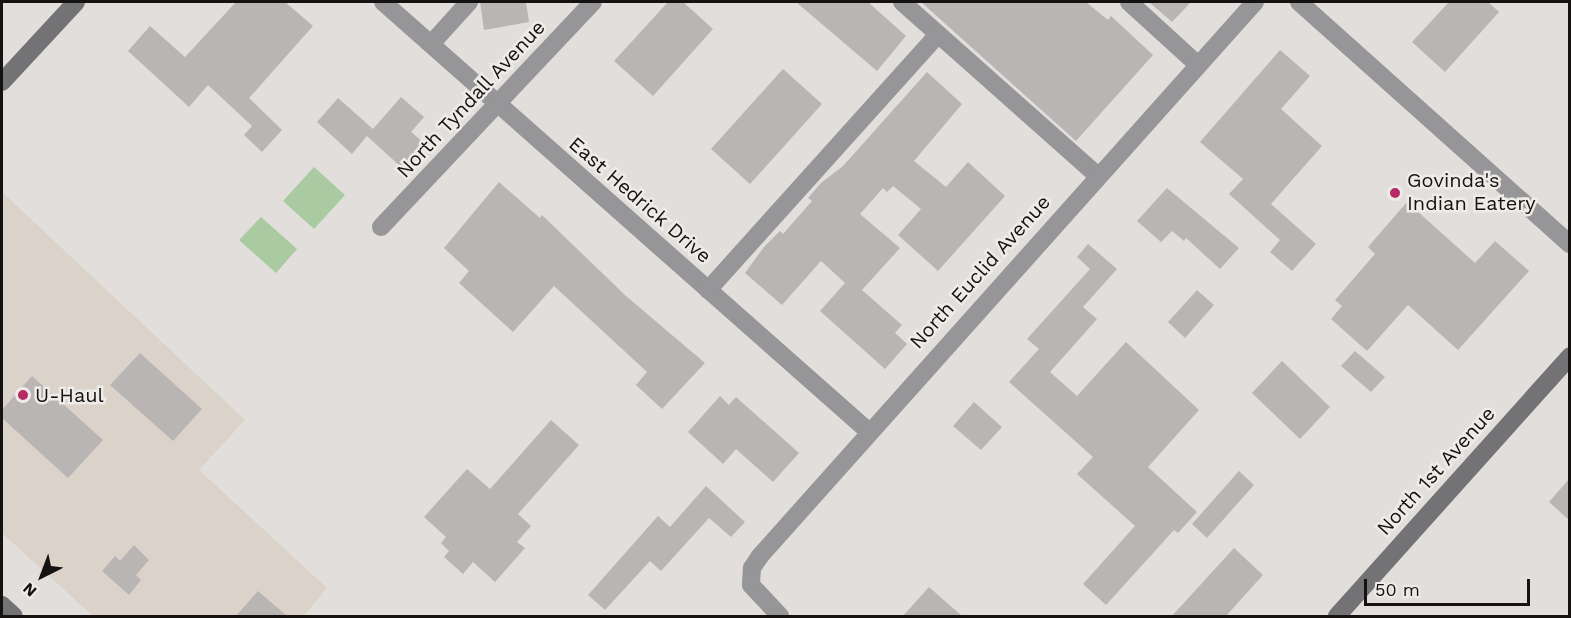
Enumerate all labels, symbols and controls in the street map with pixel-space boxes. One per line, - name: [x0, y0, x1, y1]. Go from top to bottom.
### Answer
- street label: North Tyndall Avenue: [391, 15, 551, 183]
- street label: East Hedrick Drive: [564, 132, 716, 268]
- place label: Govinda's Indian Eatery: [1407, 169, 1536, 216]
- marker: Govinda's Indian Eatery: [1388, 186, 1402, 200]
- street label: North Euclid Avenue: [904, 190, 1056, 354]
- place label: U-Haul: [35, 383, 104, 407]
- marker: U-Haul: [16, 388, 30, 402]
- street label: North 1st Avenue: [1372, 401, 1500, 541]
- north arrow: [12, 546, 72, 606]
- scale bar: [1367, 567, 1534, 605]
- text: N: [19, 579, 40, 601]
- text: 50 m: [1375, 579, 1420, 600]

